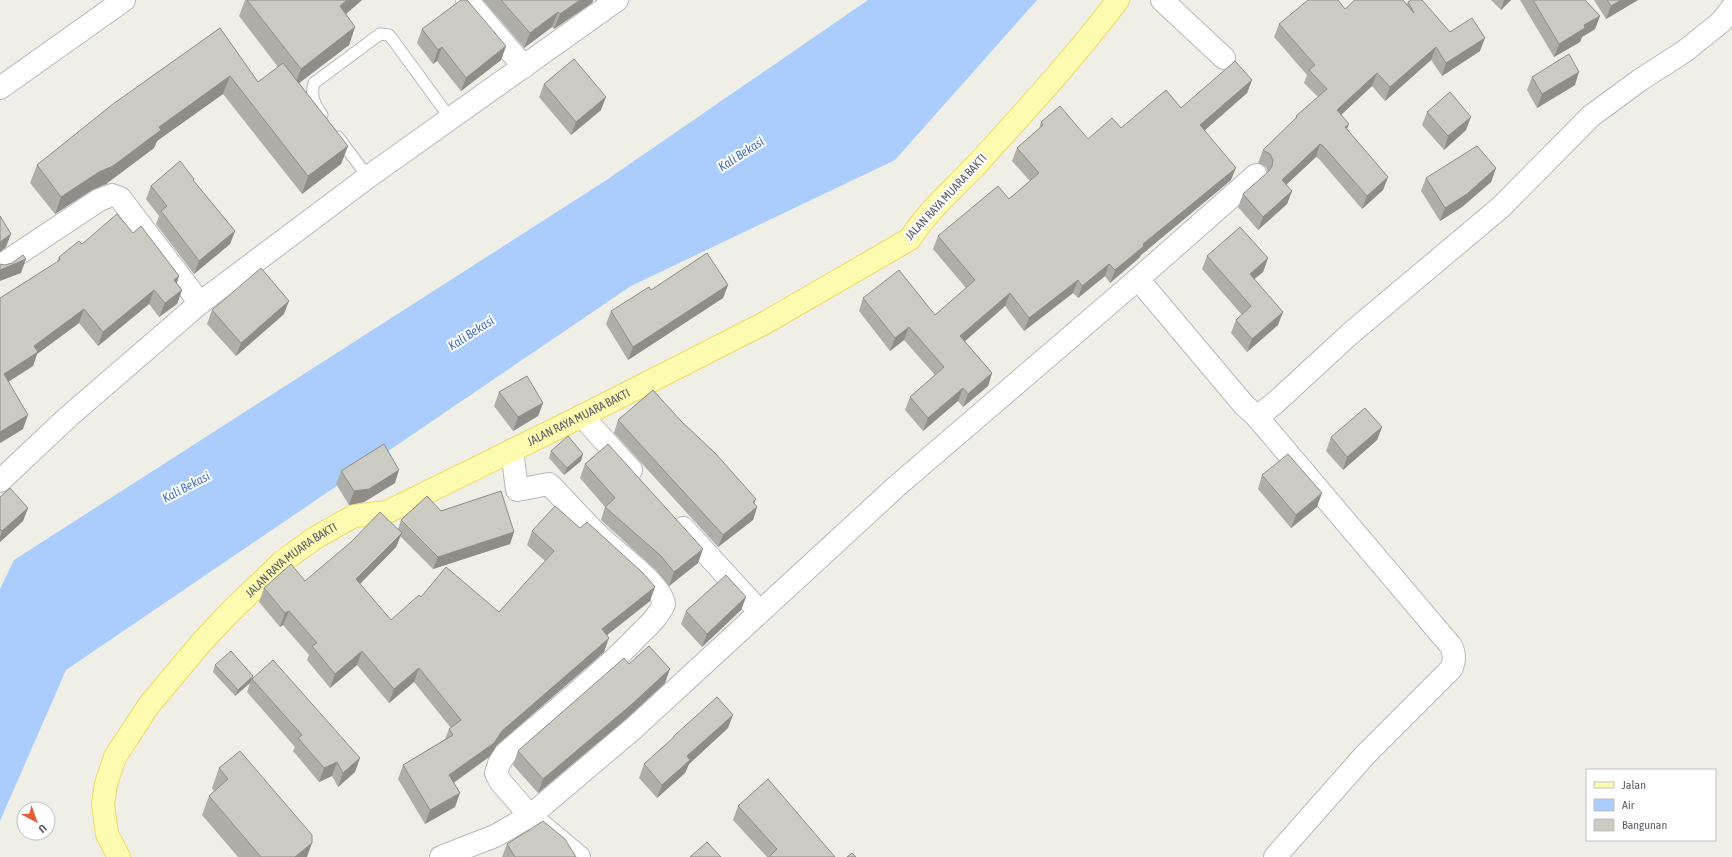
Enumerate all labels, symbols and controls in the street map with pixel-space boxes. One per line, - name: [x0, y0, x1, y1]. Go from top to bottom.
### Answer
- water label: Kali Bekasi: [715, 134, 767, 174]
- street label: JALAN RAYA MUARA BAKTI: [902, 151, 990, 243]
- water label: Kali Bekasi: [445, 313, 497, 353]
- street label: JALAN RAYA MUARA BAKTI: [525, 386, 632, 449]
- water label: Kali Bekasi: [160, 468, 212, 506]
- street label: JALAN RAYA MUARA BAKTI: [243, 520, 339, 600]
- legend: [1586, 769, 1716, 841]
- text: Jalan: [1622, 778, 1646, 792]
- text: Air: [1622, 798, 1635, 812]
- north arrow: [16, 801, 56, 841]
- text: Bangunan: [1622, 818, 1667, 832]
- text: U: [36, 822, 49, 835]

